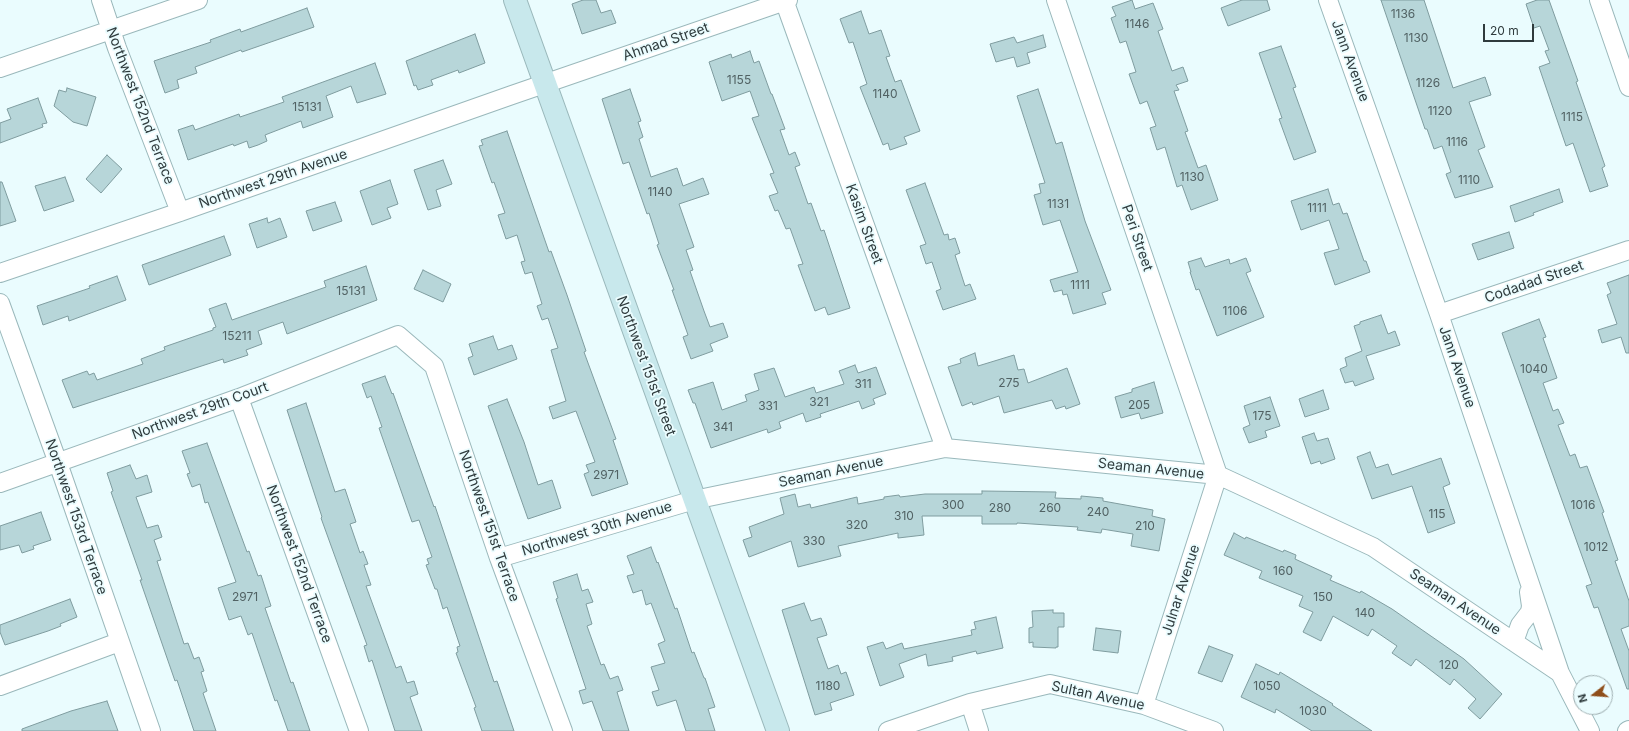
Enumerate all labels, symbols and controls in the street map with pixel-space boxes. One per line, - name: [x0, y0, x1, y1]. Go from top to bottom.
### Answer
- house number: 1136: [1391, 7, 1415, 21]
- scale bar: [1485, 16, 1536, 42]
- house number: 1146: [1125, 17, 1149, 31]
- street label: Jann Avenue: [1327, 18, 1373, 104]
- street label: Ahmad Street: [621, 19, 711, 65]
- text: 20 m: [1490, 23, 1519, 38]
- street label: Northwest 152nd Terrace: [102, 25, 178, 187]
- house number: 1130: [1404, 31, 1428, 45]
- house number: 1155: [727, 73, 751, 87]
- house number: 1126: [1416, 76, 1440, 90]
- house number: 1140: [872, 87, 898, 101]
- house number: 15131: [292, 100, 322, 114]
- house number: 1120: [1428, 104, 1452, 118]
- house number: 1115: [1561, 110, 1583, 124]
- house number: 1116: [1446, 135, 1468, 149]
- street label: Northwest 29th Avenue: [197, 146, 349, 212]
- house number: 1130: [1180, 170, 1204, 184]
- house number: 1110: [1458, 173, 1480, 187]
- street label: Kasim Street: [842, 182, 886, 266]
- house number: 1140: [647, 185, 673, 199]
- house number: 1131: [1047, 197, 1069, 211]
- house number: 1111: [1307, 201, 1327, 215]
- street label: Peri Street: [1118, 202, 1156, 274]
- street label: Codadad Street: [1482, 257, 1586, 307]
- house number: 1111: [1070, 278, 1090, 292]
- house number: 15131: [336, 284, 366, 298]
- street label: Northwest 151st Street: [613, 294, 679, 438]
- house number: 1106: [1223, 304, 1247, 318]
- street label: Jann Avenue: [1435, 324, 1479, 410]
- house number: 15211: [222, 329, 252, 343]
- house number: 1040: [1520, 362, 1548, 376]
- house number: 275: [998, 376, 1020, 390]
- house number: 311: [854, 377, 872, 391]
- street label: Northwest 29th Court: [130, 379, 270, 443]
- house number: 321: [809, 395, 829, 409]
- house number: 205: [1128, 398, 1150, 412]
- house number: 331: [758, 399, 778, 413]
- house number: 175: [1253, 409, 1271, 423]
- house number: 341: [713, 420, 733, 434]
- street label: Northwest 153rd Terrace: [41, 437, 111, 597]
- street label: Northwest 151st Terrace: [455, 448, 523, 604]
- street label: Seaman Avenue: [777, 453, 885, 491]
- street label: Seaman Avenue: [1097, 455, 1205, 483]
- house number: 2971: [593, 468, 619, 482]
- street label: Northwest 152nd Terrace: [263, 483, 335, 645]
- street label: Northwest 30th Avenue: [520, 498, 674, 560]
- house number: 300: [942, 498, 964, 512]
- house number: 1016: [1571, 498, 1595, 512]
- house number: 280: [989, 501, 1011, 515]
- house number: 260: [1039, 501, 1061, 515]
- house number: 240: [1087, 505, 1109, 519]
- house number: 115: [1428, 507, 1446, 521]
- house number: 310: [894, 509, 914, 523]
- house number: 320: [846, 518, 868, 532]
- house number: 210: [1135, 519, 1155, 533]
- house number: 330: [803, 534, 825, 548]
- house number: 1012: [1584, 540, 1608, 554]
- street label: Julnar Avenue: [1158, 543, 1204, 637]
- house number: 160: [1273, 564, 1293, 578]
- street label: Seaman Avenue: [1406, 565, 1504, 639]
- house number: 2971: [232, 590, 258, 604]
- house number: 150: [1313, 590, 1333, 604]
- house number: 140: [1355, 606, 1375, 620]
- house number: 120: [1439, 658, 1459, 672]
- north arrow: [1573, 675, 1613, 715]
- street label: Sultan Avenue: [1050, 678, 1146, 714]
- house number: 1180: [816, 679, 840, 693]
- house number: 1050: [1253, 679, 1281, 693]
- text: N: [1575, 692, 1590, 704]
- house number: 1030: [1299, 704, 1327, 718]

